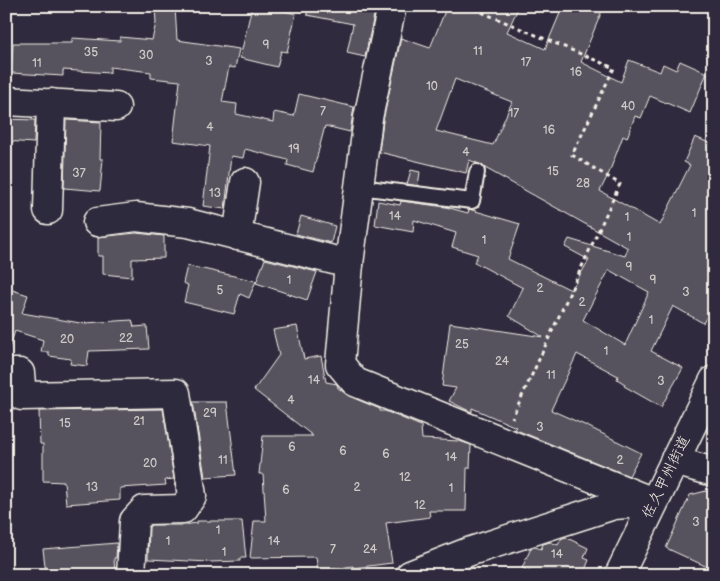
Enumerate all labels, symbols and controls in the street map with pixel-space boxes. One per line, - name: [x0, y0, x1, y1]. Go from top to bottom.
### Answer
- house number: 9: [263, 38, 270, 53]
- house number: 11: [473, 44, 483, 59]
- house number: 35: [84, 45, 98, 60]
- house number: 30: [139, 48, 153, 63]
- house number: 3: [205, 54, 213, 69]
- house number: 17: [521, 55, 531, 70]
- house number: 11: [32, 56, 42, 71]
- house number: 16: [570, 65, 582, 80]
- house number: 10: [426, 79, 438, 94]
- house number: 40: [621, 99, 635, 114]
- house number: 7: [320, 104, 326, 119]
- house number: 17: [509, 106, 519, 121]
- house number: 4: [206, 120, 214, 135]
- house number: 16: [543, 123, 555, 138]
- house number: 19: [288, 142, 300, 157]
- house number: 4: [462, 145, 470, 160]
- house number: 15: [547, 164, 559, 179]
- house number: 37: [72, 166, 86, 181]
- house number: 28: [576, 176, 590, 191]
- house number: 13: [209, 186, 221, 201]
- house number: 1: [692, 206, 696, 221]
- house number: 14: [389, 209, 402, 224]
- house number: 1: [625, 210, 629, 225]
- house number: 1: [627, 230, 631, 245]
- house number: 1: [482, 233, 486, 248]
- house number: 9: [626, 260, 633, 275]
- house number: 1: [287, 273, 291, 288]
- house number: 9: [650, 273, 657, 288]
- house number: 2: [536, 281, 544, 296]
- house number: 5: [217, 283, 224, 298]
- house number: 3: [682, 285, 690, 300]
- house number: 2: [578, 295, 586, 310]
- house number: 1: [649, 313, 653, 328]
- house number: 22: [119, 331, 133, 346]
- house number: 20: [60, 332, 74, 347]
- house number: 25: [455, 337, 469, 352]
- house number: 1: [604, 344, 608, 359]
- house number: 24: [495, 354, 510, 369]
- house number: 11: [546, 368, 556, 383]
- house number: 14: [308, 373, 321, 388]
- house number: 3: [657, 374, 665, 389]
- house number: 4: [287, 393, 295, 408]
- house number: 29: [203, 406, 217, 421]
- house number: 21: [133, 414, 145, 429]
- house number: 15: [59, 416, 71, 431]
- house number: 3: [536, 420, 544, 435]
- street label: 佐久甲州街道: [638, 432, 694, 522]
- house number: 6: [288, 440, 296, 455]
- house number: 6: [339, 444, 347, 459]
- house number: 6: [382, 447, 390, 462]
- house number: 14: [445, 450, 458, 465]
- house number: 11: [218, 453, 228, 468]
- house number: 2: [616, 453, 624, 468]
- house number: 20: [143, 456, 157, 471]
- house number: 12: [399, 470, 411, 485]
- house number: 13: [86, 480, 98, 495]
- house number: 2: [353, 480, 361, 495]
- house number: 1: [449, 481, 453, 496]
- house number: 6: [282, 483, 290, 498]
- house number: 12: [414, 498, 426, 513]
- house number: 3: [692, 515, 700, 530]
- house number: 1: [216, 523, 220, 538]
- house number: 1: [166, 534, 170, 549]
- house number: 14: [268, 534, 281, 549]
- house number: 7: [330, 542, 336, 557]
- house number: 24: [363, 542, 378, 557]
- house number: 1: [222, 545, 226, 560]
- house number: 14: [551, 547, 564, 562]

